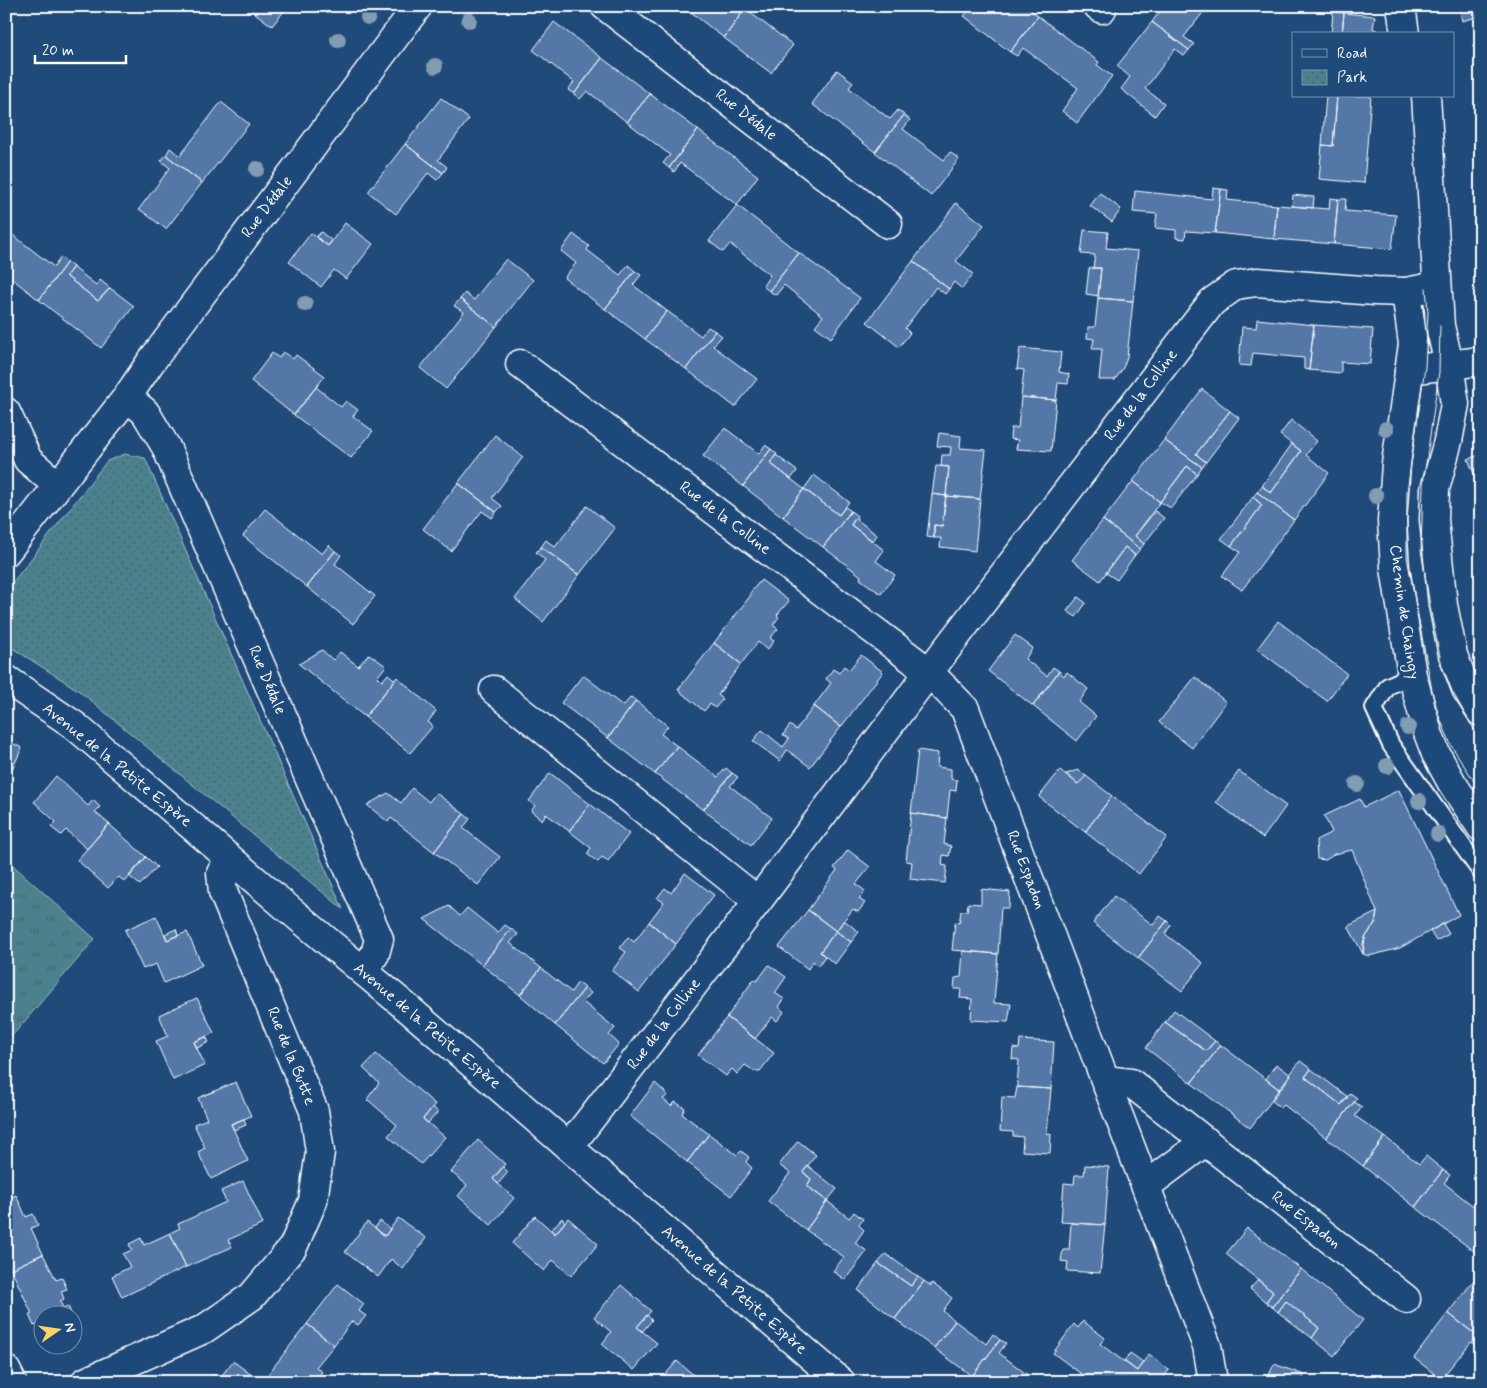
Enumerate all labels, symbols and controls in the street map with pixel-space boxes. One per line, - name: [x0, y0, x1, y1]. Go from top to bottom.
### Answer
- scale bar: [35, 32, 126, 64]
- legend: [1292, 32, 1454, 98]
- text: 20 m: [42, 41, 74, 61]
- text: Road: [1337, 44, 1367, 64]
- text: Park: [1337, 68, 1367, 88]
- street label: Rue Dédale: [711, 84, 781, 146]
- street label: Rue Dédale: [237, 172, 297, 242]
- street label: Rue de la Colline: [1100, 345, 1182, 445]
- street label: Rue de la Colline: [675, 477, 775, 559]
- street label: Chemin de Chaingy: [1383, 544, 1424, 681]
- street label: Rue Dédale: [243, 642, 291, 718]
- street label: Avenue de la Petite Espère: [38, 698, 196, 832]
- street label: Rue Espadon: [1001, 828, 1051, 912]
- street label: Avenue de la Petite Espère: [349, 958, 505, 1094]
- street label: Rue de la Colline: [623, 974, 705, 1074]
- street label: Rue de la Butte: [262, 1004, 320, 1108]
- street label: Rue Espadon: [1267, 1186, 1345, 1254]
- street label: Avenue de la Petite Espère: [657, 1221, 811, 1359]
- north arrow: [32, 1306, 82, 1356]
- text: N: [60, 1321, 80, 1334]

